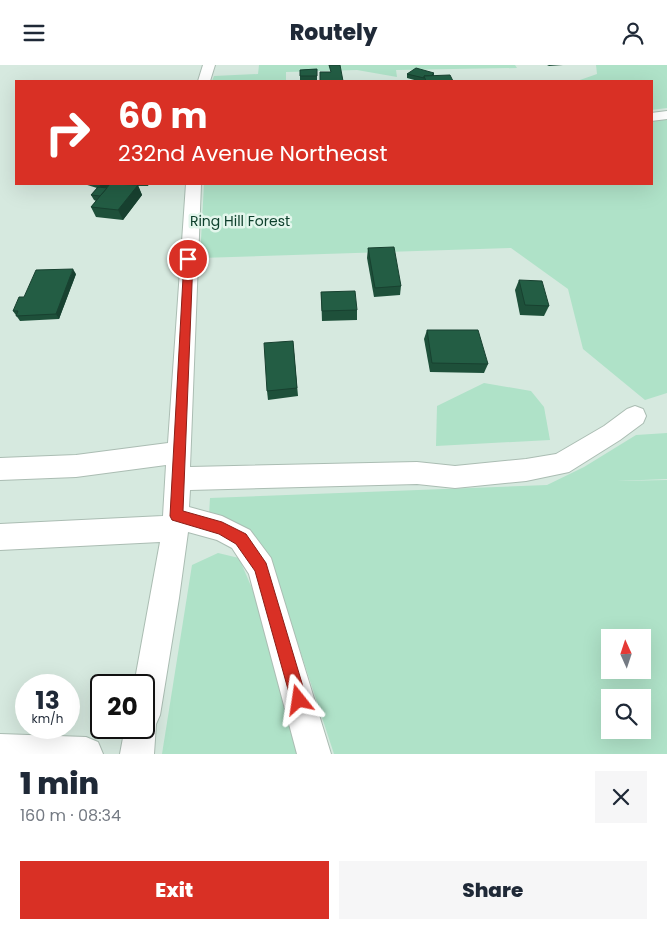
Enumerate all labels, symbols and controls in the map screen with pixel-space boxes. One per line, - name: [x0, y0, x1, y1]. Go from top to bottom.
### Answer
- text: Routely: [290, 17, 377, 48]
- icon: menu: [20, 19, 48, 47]
- icon: person: [619, 19, 647, 47]
- text: 60 m: [118, 91, 208, 140]
- icon: right: [35, 100, 100, 165]
- text: 232nd Avenue Northeast: [118, 138, 387, 169]
- park label: Ring Hill Forest: [190, 211, 290, 231]
- pin: [167, 238, 209, 280]
- icon: arrive: [174, 245, 202, 273]
- north arrow: [601, 629, 651, 679]
- map controls: [601, 629, 651, 739]
- position arrow: [272, 673, 324, 725]
- speed limit sign: 20: [90, 674, 155, 739]
- text: 13: [35, 683, 60, 718]
- button: search: [601, 689, 651, 739]
- text: km/h: [32, 710, 63, 727]
- text: 1 min: [20, 762, 99, 805]
- button: close: [595, 771, 647, 823]
- text: 160 m · 08:34: [20, 804, 121, 827]
- button: Exit: [20, 861, 329, 919]
- button: Share: [339, 861, 647, 919]

